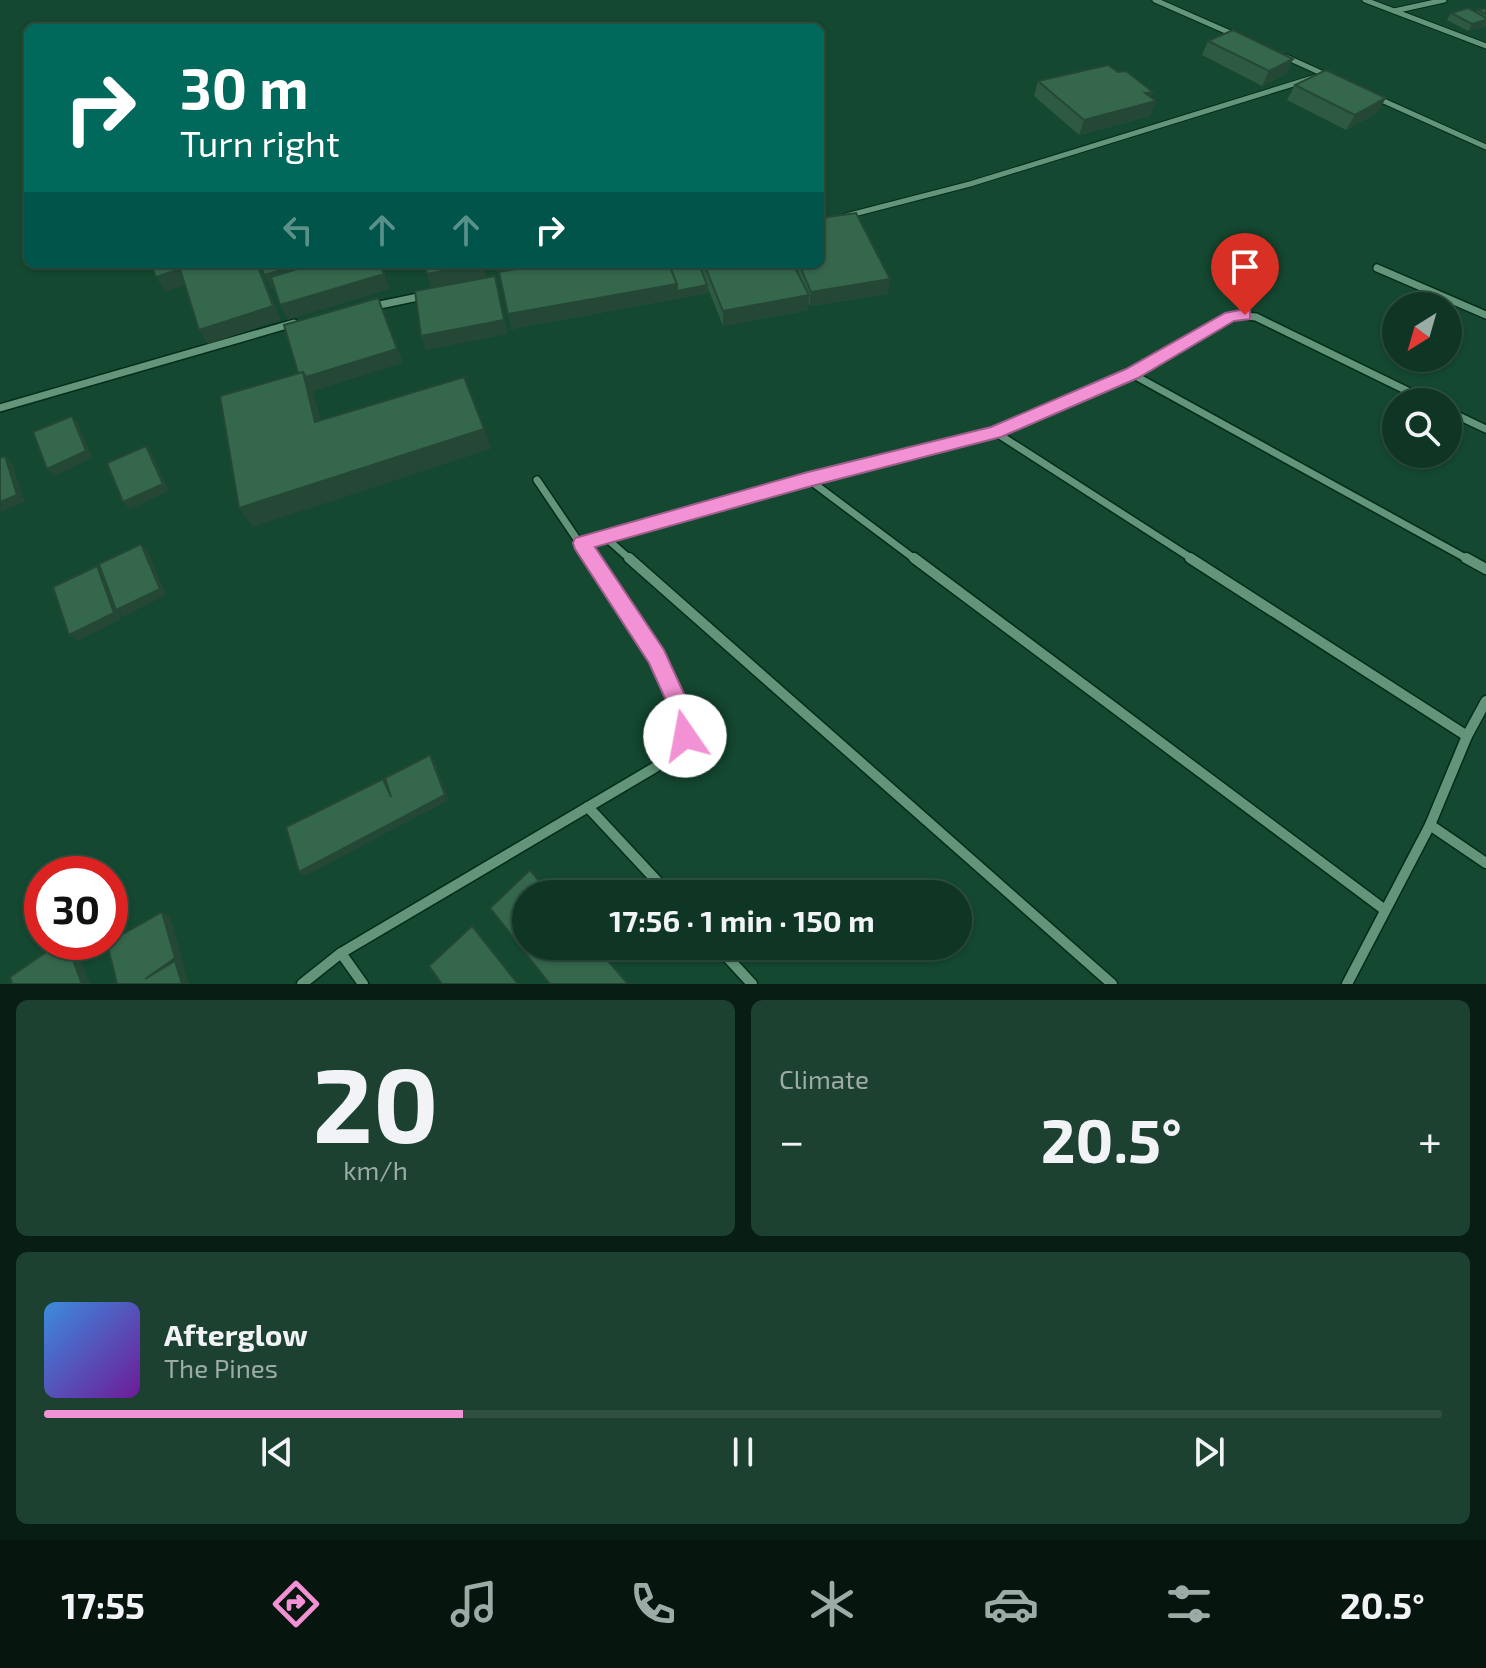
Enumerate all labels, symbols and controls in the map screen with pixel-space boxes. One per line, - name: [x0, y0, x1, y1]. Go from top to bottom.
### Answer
- text: 30 m: [180, 53, 309, 120]
- icon: right: [48, 56, 152, 160]
- text: Turn right: [180, 121, 340, 164]
- icon: left: [276, 208, 320, 252]
- icon: ahead: [360, 208, 404, 252]
- icon: ahead: [444, 208, 488, 252]
- icon: right: [528, 208, 572, 252]
- pin: [1211, 233, 1279, 315]
- icon: arrive: [1223, 245, 1267, 289]
- north arrow: [1382, 292, 1462, 372]
- map controls: [1382, 292, 1462, 468]
- button: search: [1382, 388, 1462, 468]
- position arrow: [643, 694, 727, 778]
- speed limit sign: 30: [24, 856, 128, 960]
- text: 17:56 · 1 min · 150 m: [609, 902, 875, 938]
- text: 20: [312, 1039, 439, 1164]
- text: Climate: [779, 1063, 869, 1094]
- text: 20.5°: [1041, 1103, 1182, 1175]
- text: −: [779, 1113, 805, 1166]
- text: +: [1418, 1113, 1442, 1166]
- text: km/h: [343, 1154, 408, 1185]
- text: Afterglow: [164, 1316, 308, 1352]
- text: The Pines: [164, 1352, 278, 1383]
- icon: previous: [255, 1430, 299, 1474]
- icon: pause: [721, 1430, 765, 1474]
- icon: next: [1187, 1430, 1231, 1474]
- icon: directions: [268, 1576, 324, 1632]
- icon: music: [446, 1576, 502, 1632]
- icon: phone: [625, 1576, 681, 1632]
- icon: climate: [804, 1576, 860, 1632]
- icon: car: [983, 1576, 1039, 1632]
- icon: filters: [1161, 1576, 1217, 1632]
- text: 17:55: [61, 1583, 145, 1626]
- text: 20.5°: [1340, 1583, 1425, 1626]

